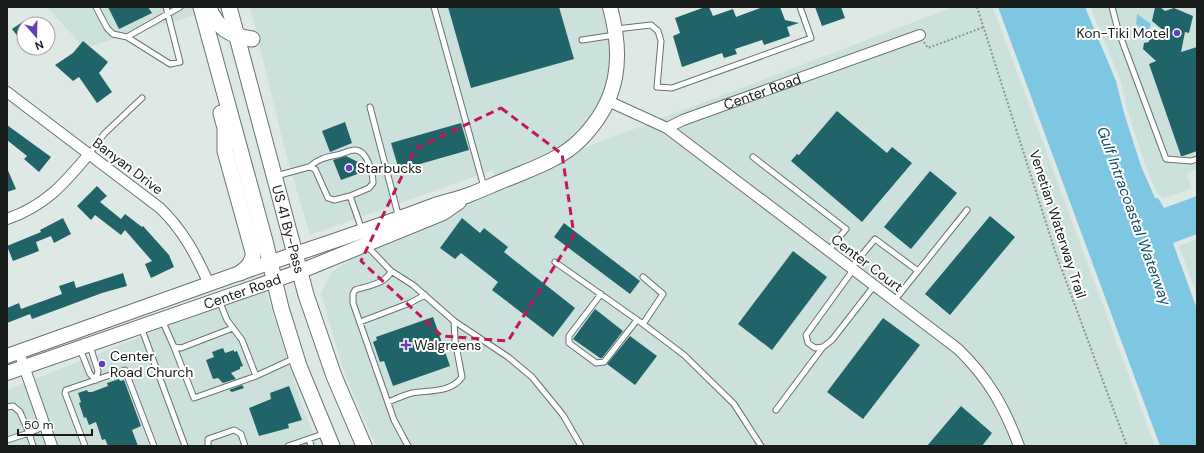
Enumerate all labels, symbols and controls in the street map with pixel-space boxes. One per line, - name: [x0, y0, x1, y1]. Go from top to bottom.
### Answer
- north arrow: [16, 16, 56, 56]
- place label: Kon-Tiki Motel: [1077, 24, 1169, 42]
- marker: Kon-Tiki Motel: [1172, 28, 1182, 38]
- text: N: [33, 37, 46, 53]
- street label: Center Road: [721, 69, 803, 114]
- water label: Gulf Intracoastal Waterway: [1092, 124, 1176, 309]
- street label: Banyan Drive: [89, 134, 167, 198]
- street label: Venetian Waterway Trail: [1026, 148, 1090, 300]
- place label: Starbucks: [357, 159, 422, 177]
- marker: Starbucks: [344, 163, 354, 173]
- street label: US 41 By-Pass: [268, 183, 309, 275]
- street label: Center Court: [828, 230, 906, 296]
- street label: Center Road: [201, 270, 283, 313]
- place label: Walgreens: [414, 336, 481, 354]
- marker: Walgreens: [401, 340, 411, 350]
- place label: Center Road Church: [110, 347, 193, 381]
- marker: Center Road Church: [97, 359, 107, 369]
- scale bar: [18, 411, 92, 437]
- text: 50 m: [24, 417, 53, 433]

